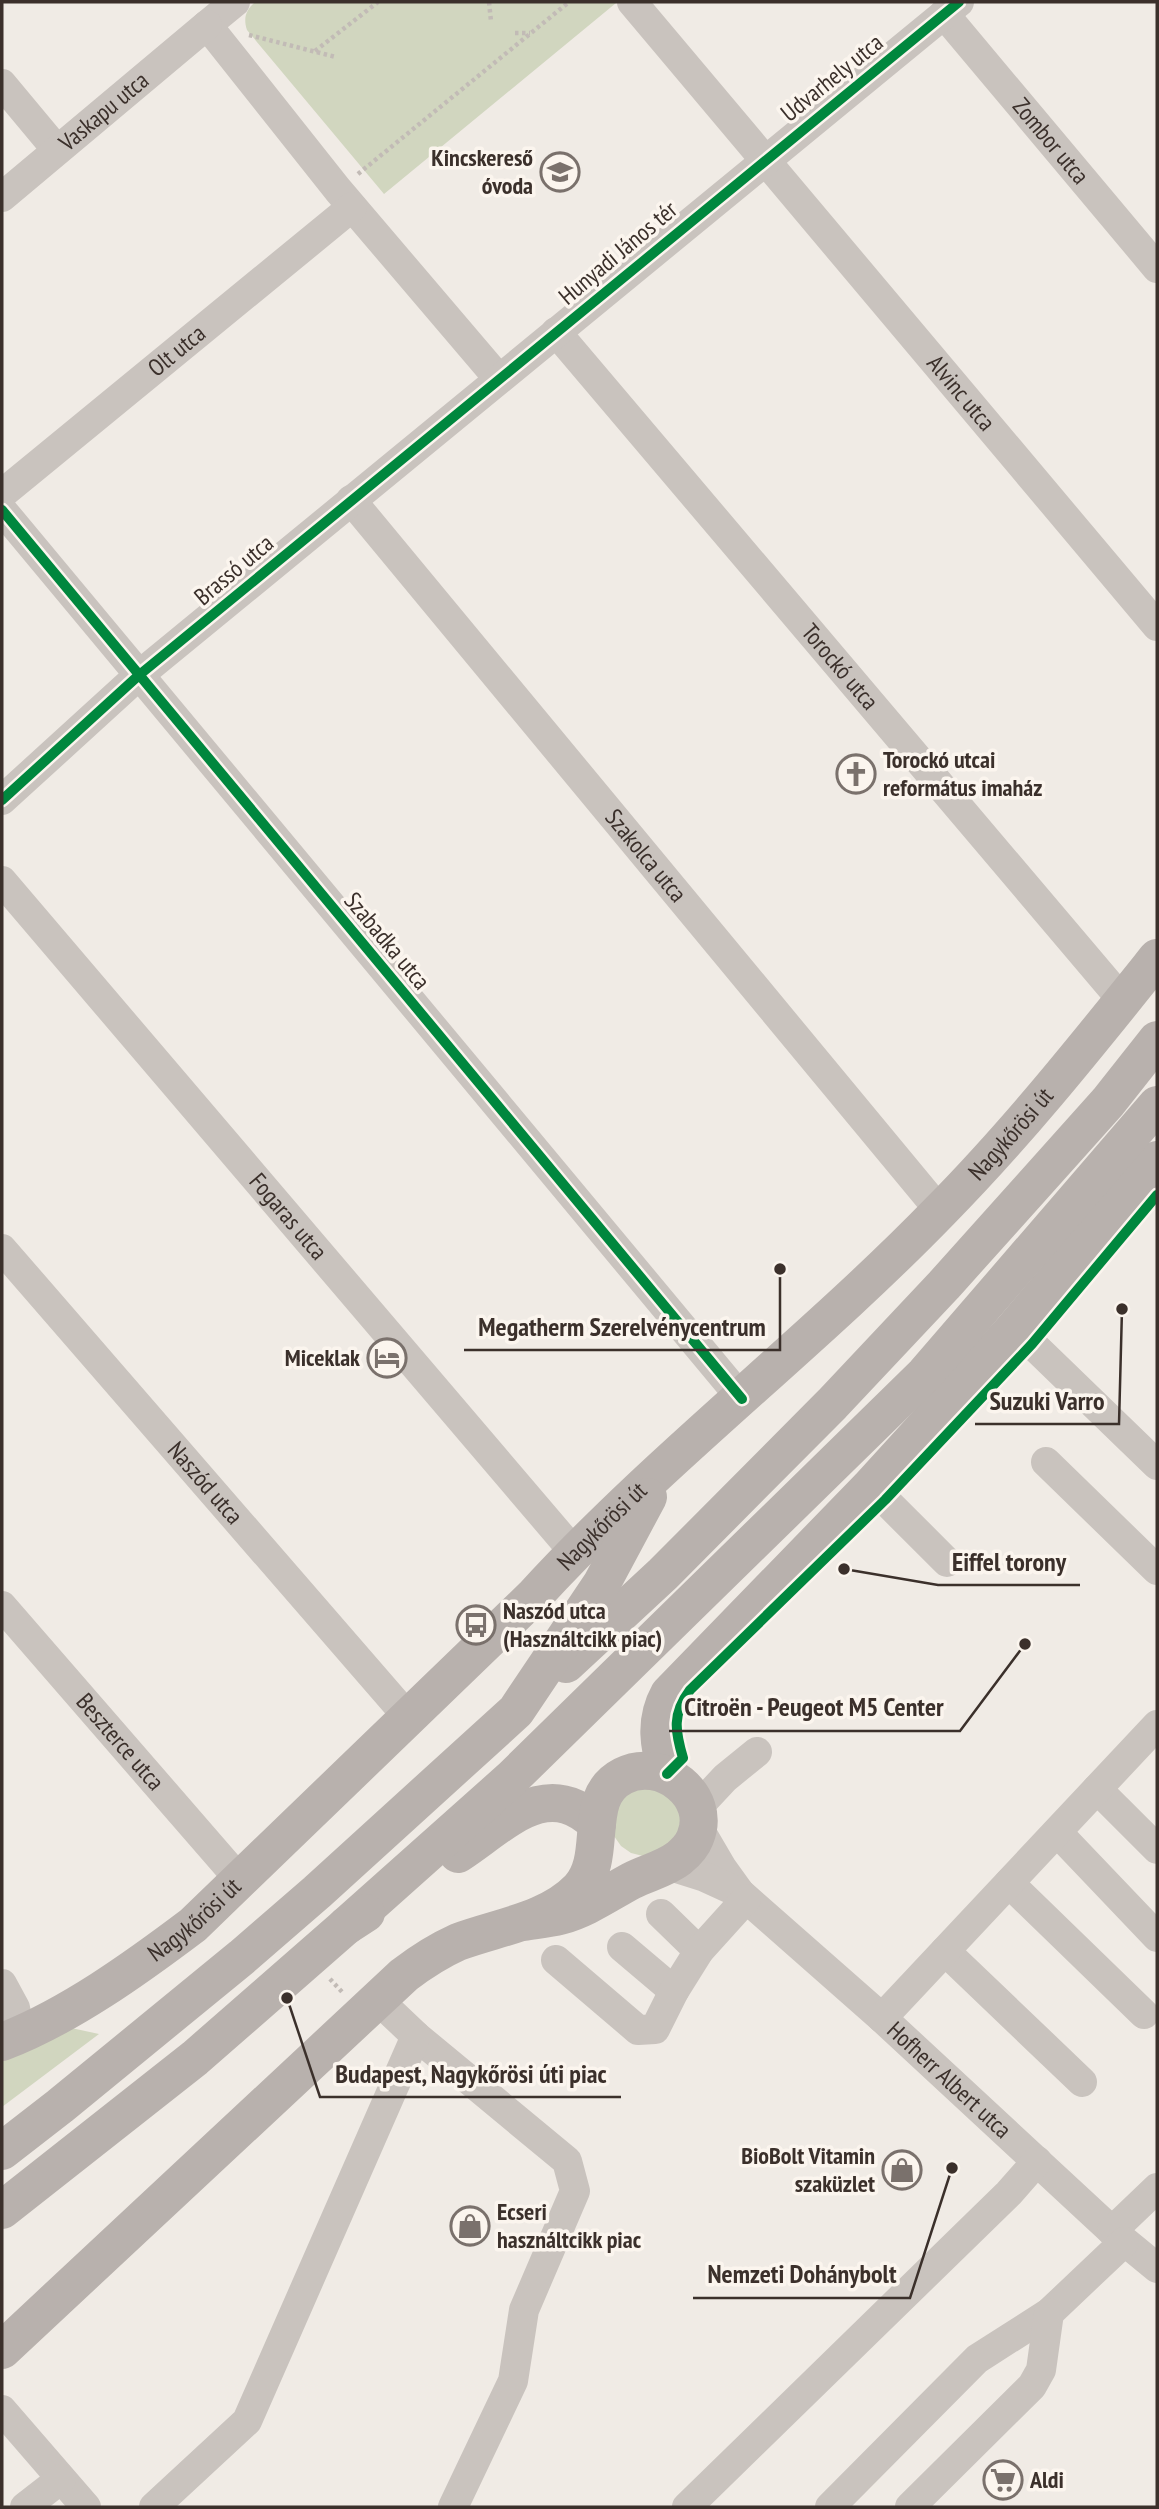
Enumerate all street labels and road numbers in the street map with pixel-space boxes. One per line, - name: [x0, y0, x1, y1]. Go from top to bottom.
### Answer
- street label: Udvarhely utca: [774, 27, 889, 128]
- street label: Vaskapu utca: [52, 65, 155, 158]
- street label: Zombor utca: [1006, 91, 1096, 190]
- street label: Hunyadi János tér: [552, 194, 684, 311]
- street label: Olt utca: [141, 318, 212, 383]
- street label: Alvinc utca: [920, 348, 1002, 437]
- street label: Brassó utca: [188, 527, 280, 612]
- street label: Torockó utca: [795, 617, 886, 716]
- street label: Szakolca utca: [599, 803, 694, 908]
- street label: Szabadka utca: [338, 886, 437, 996]
- street label: Nagykőrösi út: [961, 1081, 1060, 1187]
- street label: Fogaras utca: [243, 1166, 334, 1266]
- street label: Naszód utca: [161, 1435, 250, 1531]
- street label: Nagykőrösi út: [550, 1475, 653, 1577]
- street label: Beszterce utca: [70, 1686, 171, 1797]
- street label: Nagykőrösi út: [141, 1871, 248, 1968]
- street label: Hofherr Albert utca: [881, 2015, 1018, 2145]

